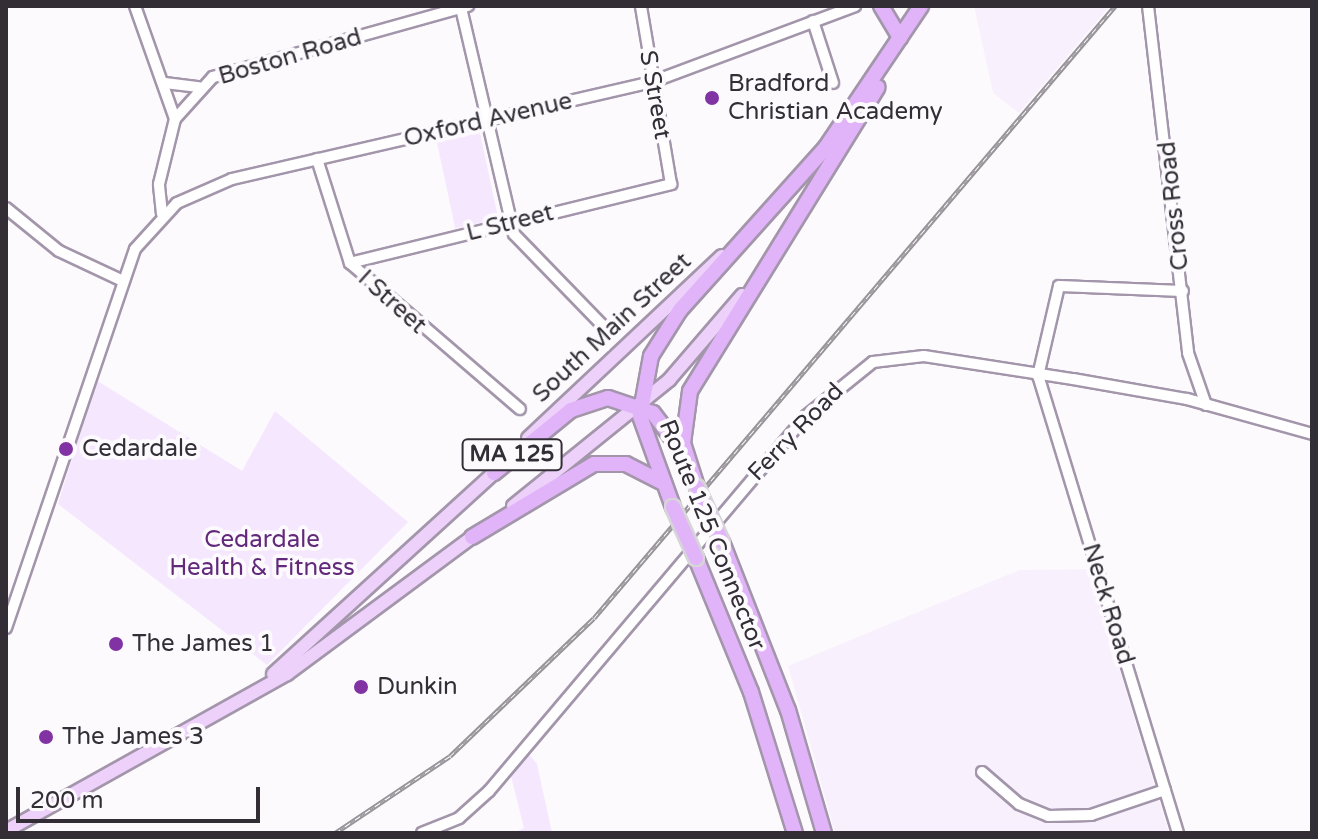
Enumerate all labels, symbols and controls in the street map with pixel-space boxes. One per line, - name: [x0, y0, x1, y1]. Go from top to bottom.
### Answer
- street label: Boston Road: [215, 23, 365, 91]
- street label: S Street: [633, 48, 677, 142]
- place label: Bradford Christian Academy: [728, 70, 943, 126]
- street label: Oxford Avenue: [401, 87, 575, 153]
- marker: Bradford Christian Academy: [703, 89, 721, 107]
- street label: Cross Road: [1153, 140, 1195, 272]
- street label: L Street: [464, 198, 556, 248]
- street label: South Main Street: [527, 247, 697, 409]
- street label: I Street: [352, 264, 432, 340]
- street label: Ferry Road: [742, 377, 850, 487]
- street label: Route 125 Connector: [653, 416, 771, 654]
- place label: Cedardale: [82, 435, 198, 463]
- road number: MA 125: [460, 437, 564, 473]
- marker: Cedardale: [57, 440, 75, 458]
- park label: Cedardale Health & Fitness: [169, 526, 355, 582]
- street label: Neck Road: [1076, 540, 1140, 668]
- place label: The James 1: [132, 630, 274, 658]
- marker: The James 1: [107, 635, 125, 653]
- place label: Dunkin: [377, 673, 458, 701]
- marker: Dunkin: [352, 678, 370, 696]
- place label: The James 3: [62, 723, 204, 751]
- marker: The James 3: [37, 728, 55, 746]
- scale bar: [20, 771, 264, 821]
- text: 200 m: [30, 786, 104, 815]

